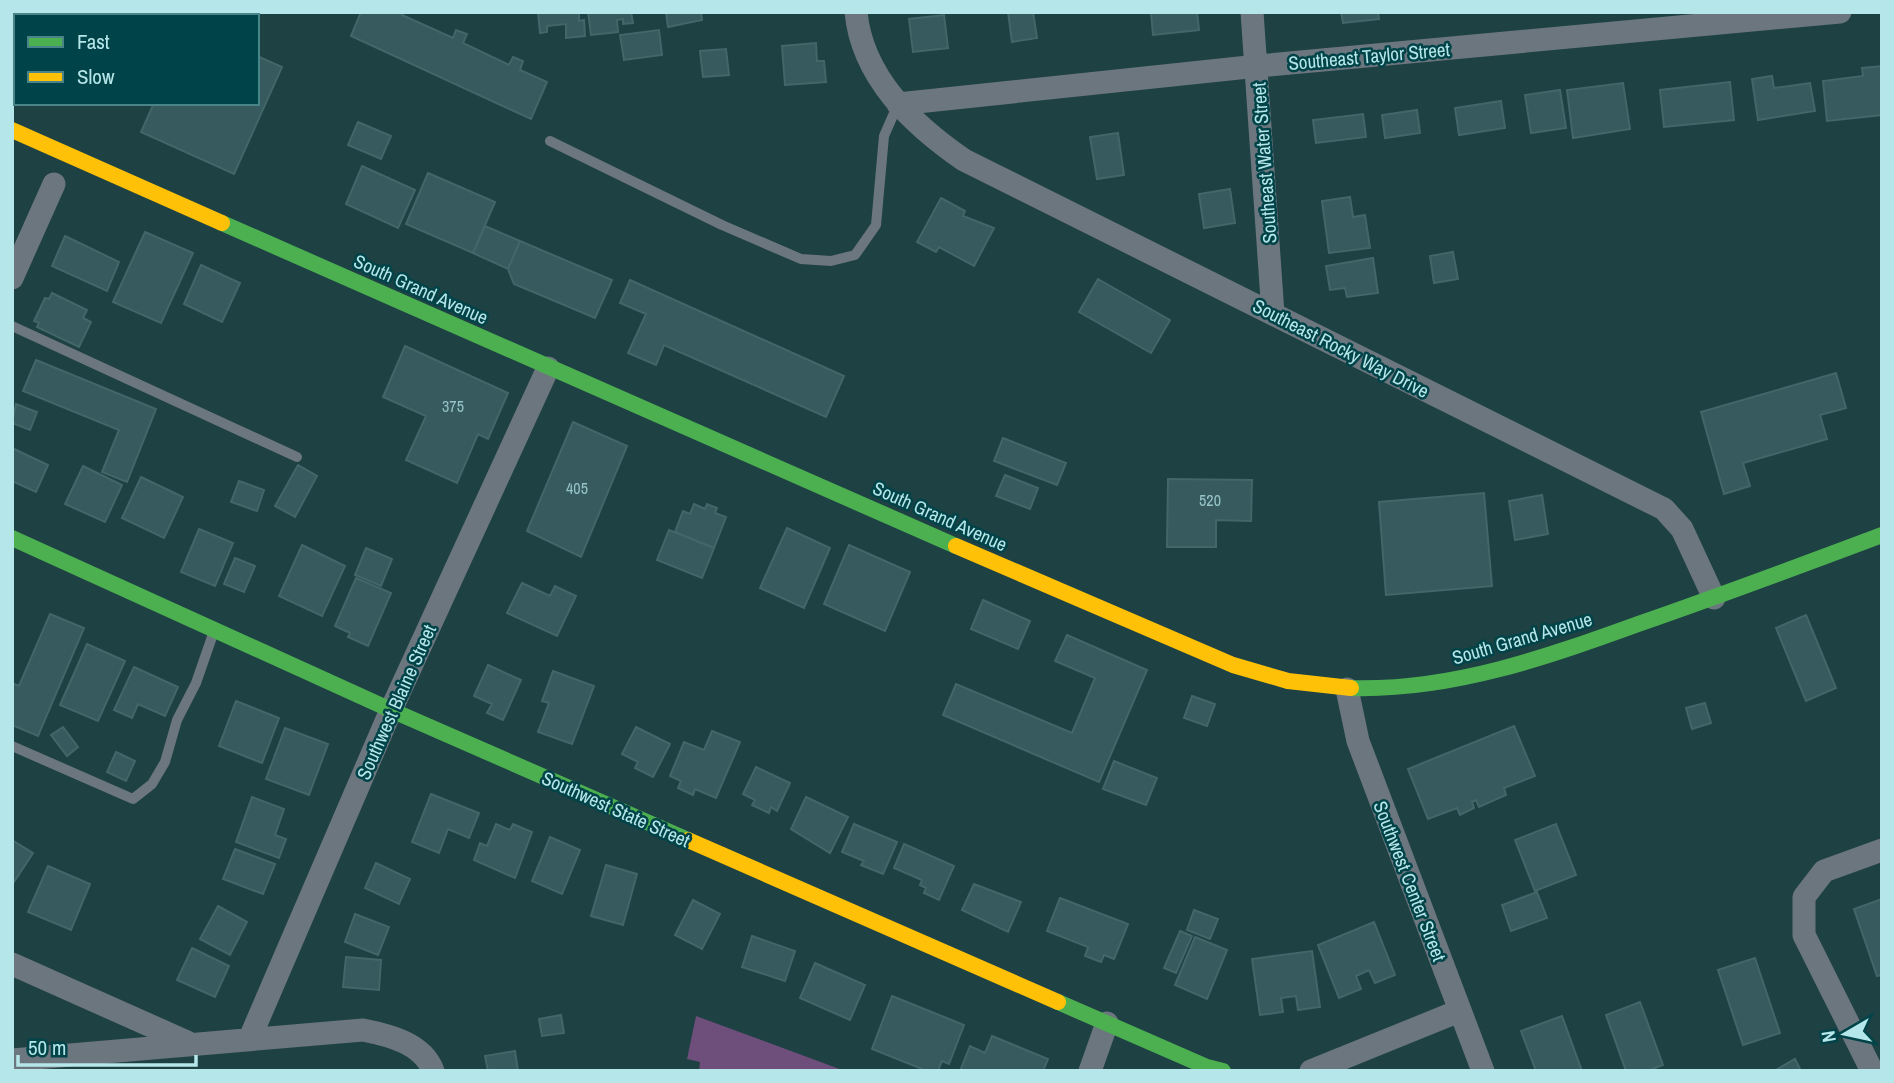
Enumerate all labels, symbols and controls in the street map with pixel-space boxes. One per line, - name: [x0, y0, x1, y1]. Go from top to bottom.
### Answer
- legend: [14, 14, 259, 105]
- text: Fast: [77, 27, 110, 56]
- street label: Southeast Taylor Street: [1287, 36, 1451, 76]
- text: Slow: [77, 62, 115, 91]
- street label: Southeast Water Street: [1245, 81, 1283, 244]
- street label: South Grand Avenue: [350, 248, 492, 330]
- street label: Southeast Rocky Way Drive: [1249, 292, 1433, 404]
- house number: 375: [442, 395, 464, 417]
- street label: South Grand Avenue: [869, 475, 1011, 557]
- house number: 405: [566, 477, 588, 499]
- house number: 520: [1199, 489, 1221, 511]
- street label: South Grand Avenue: [1449, 606, 1595, 670]
- street label: Southwest Blaine Street: [350, 620, 442, 784]
- street label: Southwest State Street: [538, 765, 695, 854]
- street label: Southwest Center Street: [1367, 797, 1453, 966]
- north arrow: [1810, 999, 1880, 1069]
- scale bar: [18, 1024, 196, 1068]
- text: N: [1814, 1029, 1842, 1044]
- text: 50 m: [28, 1033, 66, 1062]

